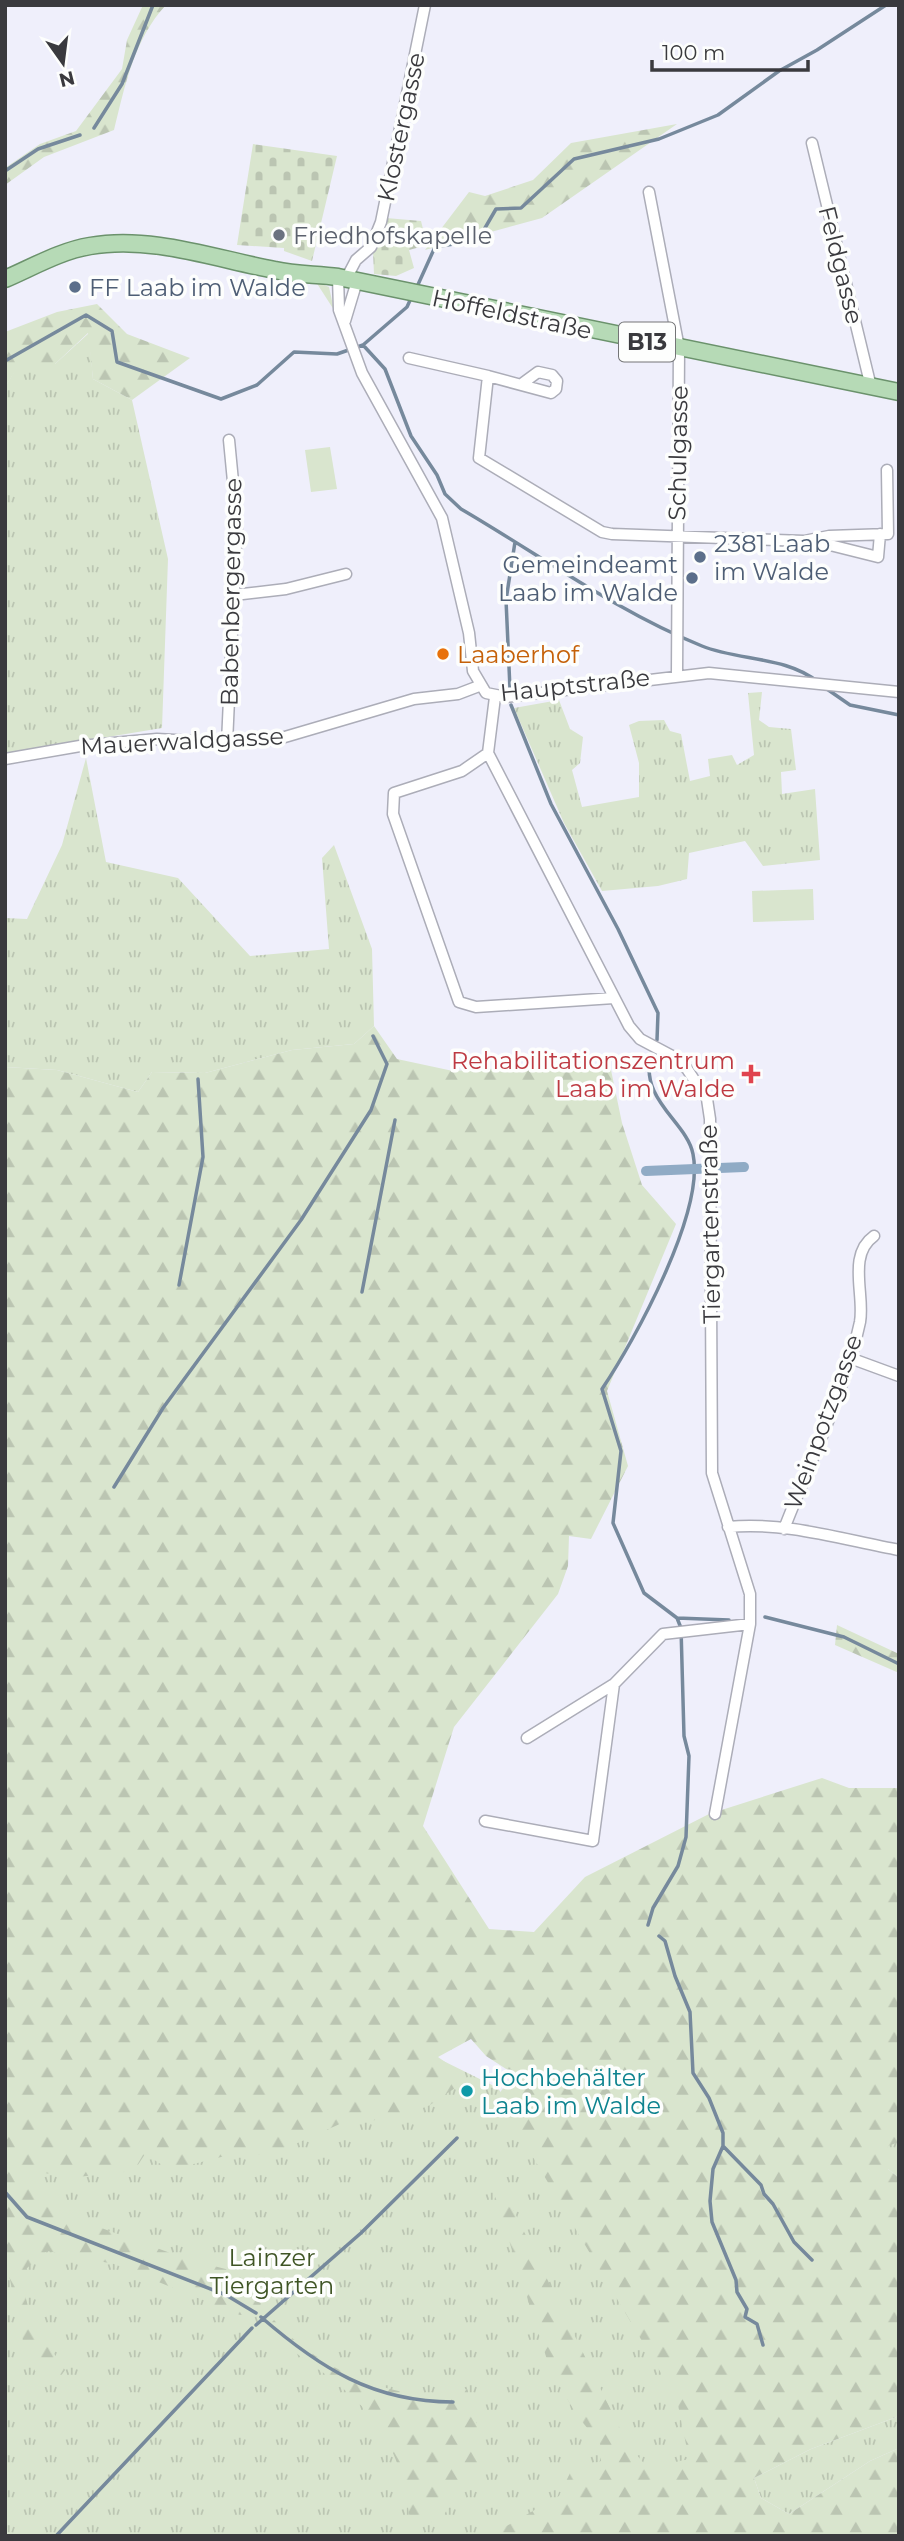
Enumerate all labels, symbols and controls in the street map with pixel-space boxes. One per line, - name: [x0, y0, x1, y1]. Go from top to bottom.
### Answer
- north arrow: [28, 28, 98, 98]
- scale bar: [652, 28, 808, 72]
- text: 100 m: [662, 40, 725, 65]
- street label: Klostergasse: [371, 50, 431, 204]
- text: N: [57, 66, 77, 92]
- street label: Feldgasse: [812, 203, 870, 327]
- place label: Friedhofskapelle: [293, 221, 492, 250]
- marker: Friedhofskapelle: [271, 227, 287, 243]
- place label: FF Laab im Walde: [89, 273, 306, 302]
- marker: FF Laab im Walde: [67, 279, 83, 295]
- street label: Hoffeldstraße: [429, 283, 595, 345]
- road number: B13: [619, 322, 675, 362]
- street label: Schulgasse: [662, 385, 694, 521]
- street label: Babenbergergasse: [215, 478, 247, 706]
- place label: 2381 Laab im Walde: [714, 529, 830, 586]
- marker: 2381 Laab im Walde: [692, 549, 708, 565]
- place label: Gemeindeamt Laab im Walde: [498, 550, 678, 607]
- marker: Gemeindeamt Laab im Walde: [684, 570, 700, 586]
- place label: Laaberhof: [457, 640, 580, 669]
- marker: Laaberhof: [435, 646, 451, 662]
- street label: Hauptstraße: [499, 663, 651, 707]
- street label: Mauerwaldgasse: [80, 721, 284, 761]
- place label: Rehabilitationszentrum Laab im Walde: [451, 1046, 735, 1103]
- marker: Rehabilitationszentrum Laab im Walde: [741, 1064, 761, 1084]
- street label: Tiergartenstraße: [694, 1124, 726, 1324]
- street label: Weinpotzgasse: [778, 1331, 868, 1513]
- place label: Hochbehälter Laab im Walde: [481, 2063, 661, 2120]
- marker: Hochbehälter Laab im Walde: [459, 2083, 475, 2099]
- park label: Lainzer Tiergarten: [210, 2243, 334, 2300]

